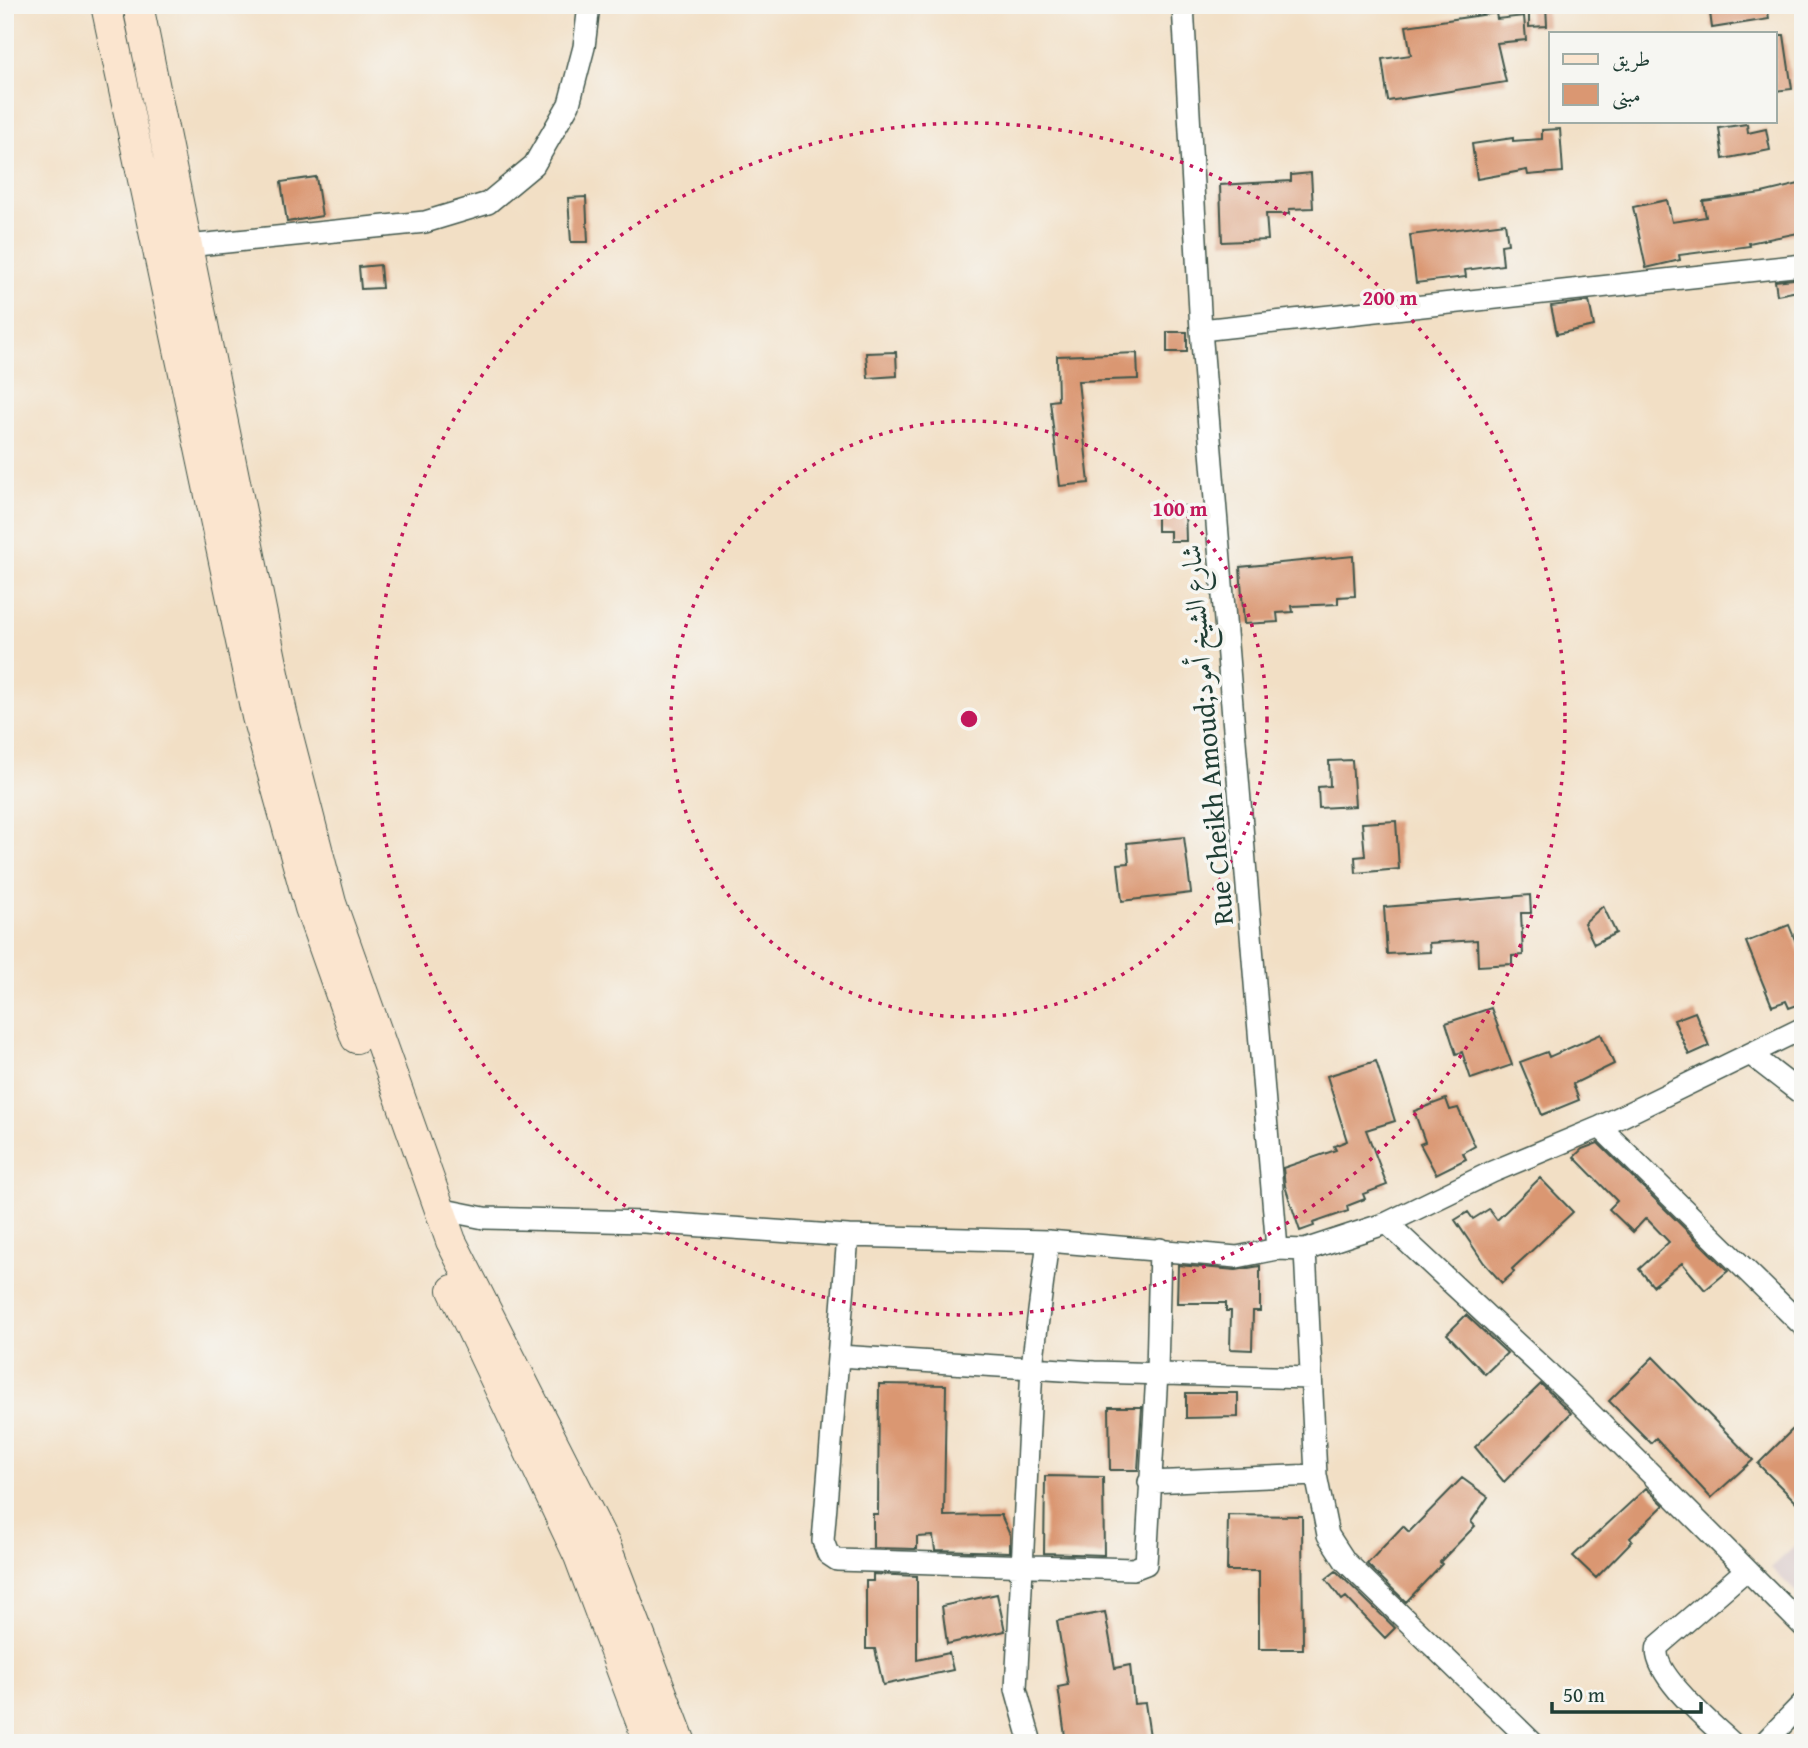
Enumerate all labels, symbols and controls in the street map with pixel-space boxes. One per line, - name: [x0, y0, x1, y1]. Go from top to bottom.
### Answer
- legend: [1549, 32, 1776, 122]
- text: طريق: [1612, 43, 1650, 74]
- text: مبنى: [1612, 79, 1641, 110]
- text: 200 m: [1362, 282, 1418, 313]
- text: 100 m: [1152, 493, 1208, 524]
- street label: Rue Cheikh Amoud;شارع الشيخ أمود: [1169, 543, 1248, 927]
- centre of rings: [957, 707, 981, 731]
- scale bar: [1552, 1671, 1701, 1715]
- text: 50 m: [1563, 1679, 1605, 1710]

